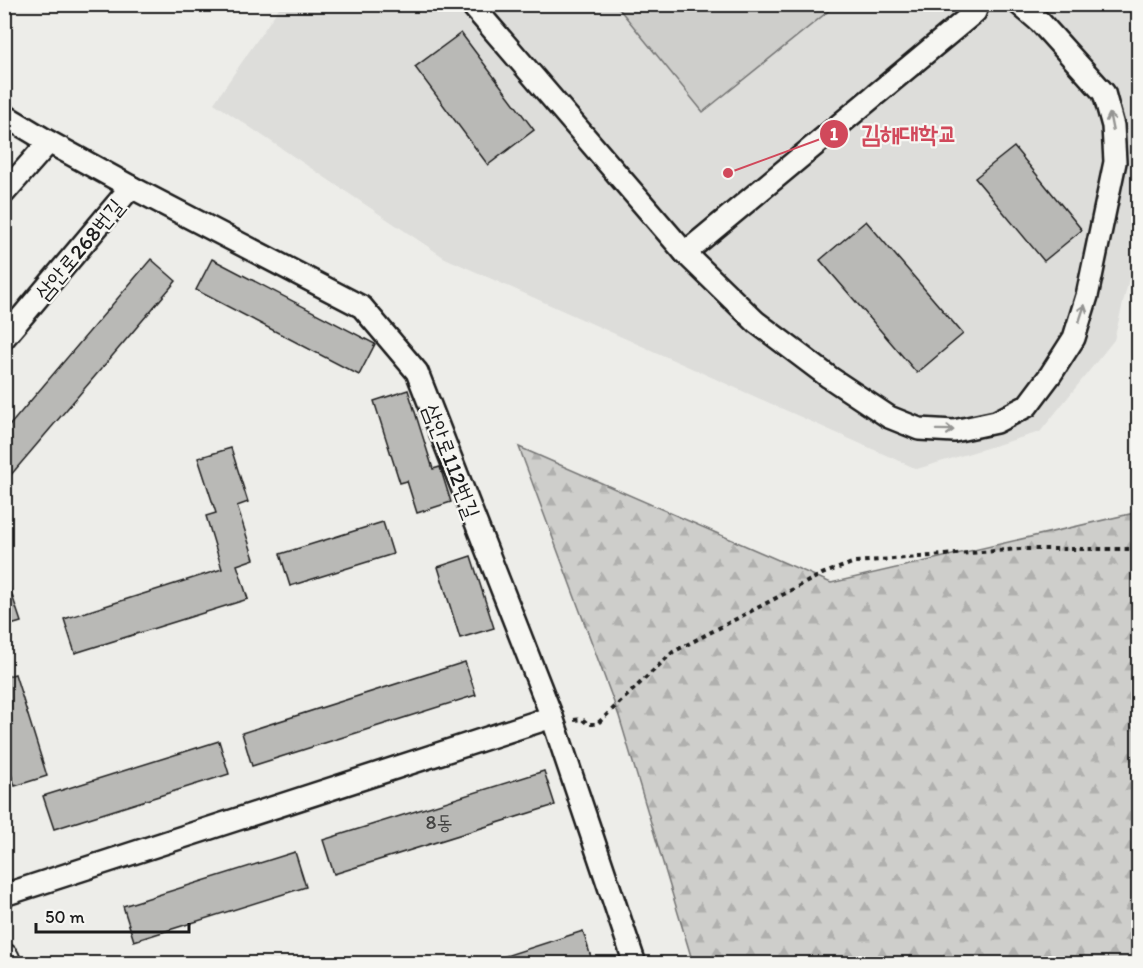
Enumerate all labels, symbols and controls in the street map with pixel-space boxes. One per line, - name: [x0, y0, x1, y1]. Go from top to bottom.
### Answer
- callout: 김해대학교: [819, 113, 969, 155]
- one-way arrow: [1105, 113, 1116, 133]
- text: 김해대학교: [861, 119, 957, 148]
- text: 1: [830, 123, 839, 145]
- street label: 삼안로268번길: [29, 193, 130, 305]
- one-way arrow: [1077, 304, 1088, 323]
- street label: 삼안로112번길: [417, 400, 486, 523]
- one-way arrow: [935, 424, 954, 436]
- house number: 8동: [425, 810, 453, 834]
- scale bar: [36, 896, 189, 934]
- text: 50 m: [45, 906, 85, 928]

